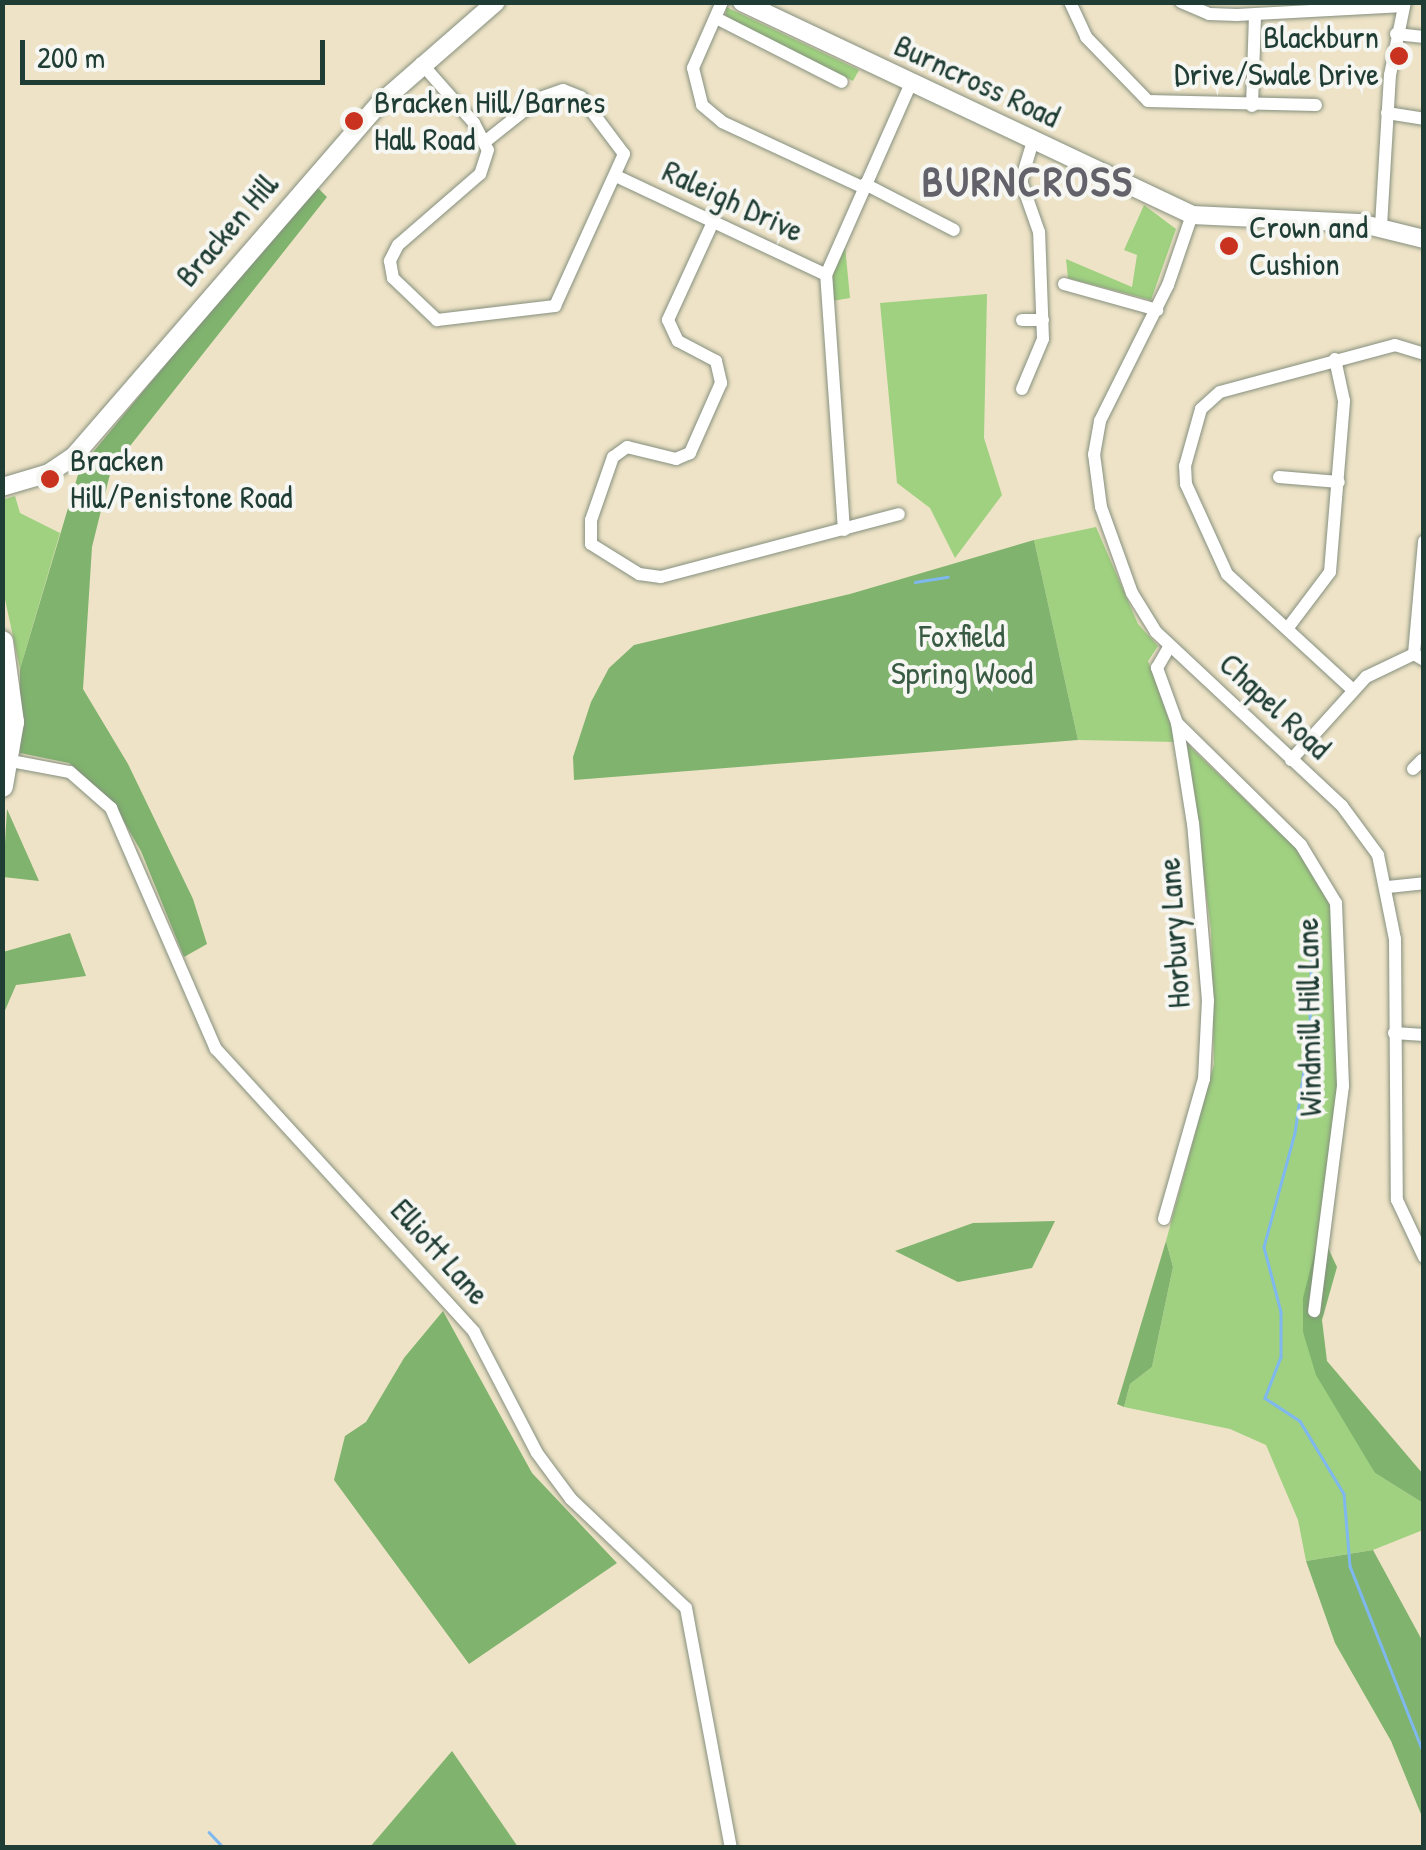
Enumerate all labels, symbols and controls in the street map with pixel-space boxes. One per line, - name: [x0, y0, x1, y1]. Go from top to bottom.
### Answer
- place label: Blackburn Drive/Swale Drive: [1174, 19, 1379, 94]
- scale bar: [25, 20, 330, 82]
- street label: Burncross Road: [888, 26, 1066, 136]
- text: 200 m: [37, 37, 105, 77]
- marker: Blackburn Drive/Swale Drive: [1388, 45, 1410, 67]
- place label: Bracken Hill/Barnes Hall Road: [374, 84, 605, 159]
- marker: Bracken Hill/Barnes Hall Road: [343, 110, 365, 132]
- street label: Raleigh Drive: [657, 152, 809, 250]
- district label: BURNCROSS: [922, 156, 1134, 206]
- street label: Bracken Hill: [167, 166, 287, 294]
- place label: Crown and Cushion: [1249, 209, 1368, 284]
- marker: Crown and Cushion: [1218, 235, 1240, 257]
- place label: Bracken Hill/Penistone Road: [70, 442, 292, 517]
- marker: Bracken Hill/Penistone Road: [39, 468, 61, 490]
- park label: Foxfield Spring Wood: [891, 618, 1033, 693]
- street label: Chapel Road: [1211, 645, 1339, 767]
- street label: Horbury Lane: [1150, 856, 1198, 1010]
- street label: Windmill Hill Lane: [1288, 917, 1330, 1117]
- street label: Elliott Lane: [383, 1191, 497, 1313]

